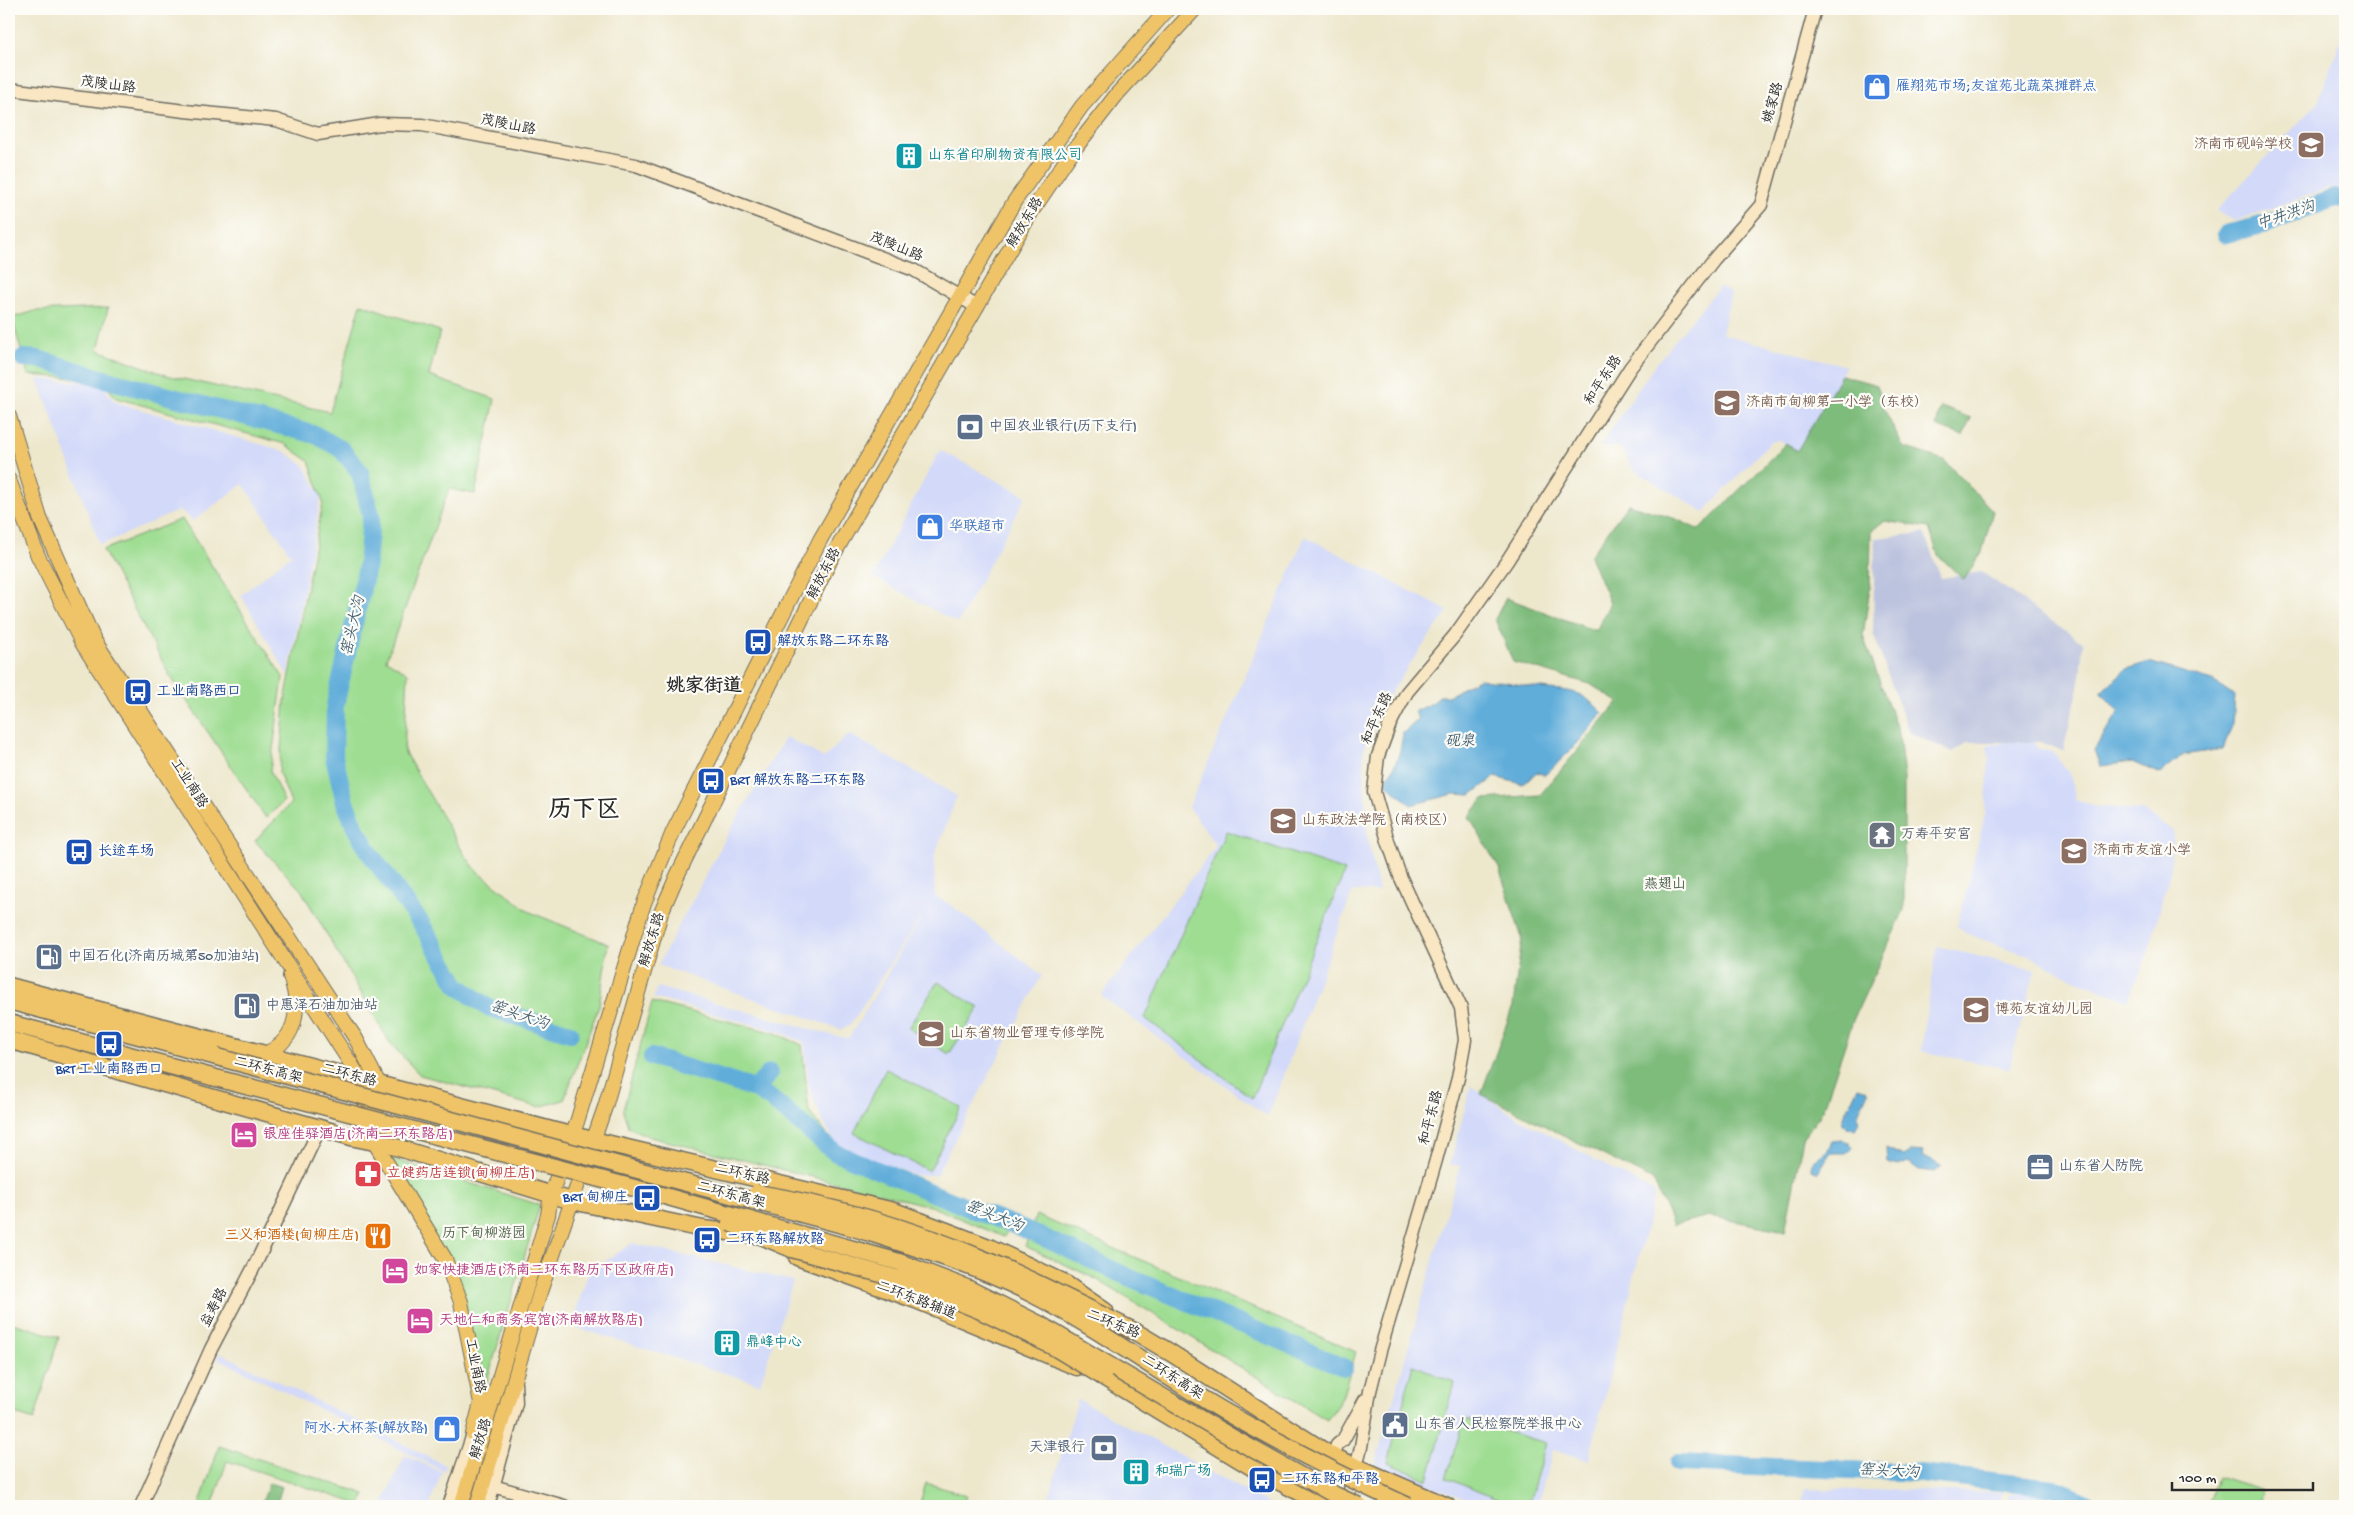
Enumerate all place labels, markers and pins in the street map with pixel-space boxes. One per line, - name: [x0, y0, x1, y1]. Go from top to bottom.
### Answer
- shop icon: 雁翔苑市场;友谊苑北蔬菜摊群点: [1862, 72, 1892, 102]
- place label: 雁翔苑市场;友谊苑北蔬菜摊群点: [1896, 78, 2096, 96]
- school or university icon: 济南市砚岭学校: [2296, 130, 2326, 160]
- place label: 济南市砚岭学校: [2194, 136, 2292, 154]
- building icon: 山东省印刷物资有限公司: [894, 141, 924, 171]
- place label: 山东省印刷物资有限公司: [928, 147, 1082, 165]
- school or university icon: 济南市甸柳第一小学（东校）: [1712, 388, 1742, 418]
- place label: 济南市甸柳第一小学（东校）: [1746, 394, 1928, 412]
- bank icon: 中国农业银行(历下支行): [955, 412, 985, 442]
- place label: 中国农业银行(历下支行): [989, 418, 1137, 436]
- shop icon: 华联超市: [915, 512, 945, 542]
- place label: 华联超市: [949, 519, 1005, 536]
- bus stop icon: 解放东路二环东路: [743, 627, 773, 657]
- place label: 解放东路二环东路: [777, 633, 889, 651]
- bus stop icon: 工业南路西口: [123, 677, 153, 707]
- place label: 工业南路西口: [157, 683, 241, 701]
- bus stop icon: BRT 解放东路二环东路: [696, 766, 726, 796]
- place label: BRT 解放东路二环东路: [729, 772, 865, 790]
- school or university icon: 山东政法学院（南校区）: [1268, 806, 1298, 836]
- place label: 山东政法学院（南校区）: [1302, 812, 1456, 830]
- temple icon: 万寿平安宫: [1867, 820, 1897, 850]
- place label: 万寿平安宫: [1901, 826, 1971, 844]
- school or university icon: 济南市友谊小学: [2059, 836, 2089, 866]
- bus stop icon: 长途车场: [64, 837, 94, 867]
- place label: 济南市友谊小学: [2093, 842, 2191, 860]
- place label: 长途车场: [98, 843, 154, 861]
- fuel station icon: 中国石化(济南历城第50加油站): [34, 942, 64, 972]
- place label: 中国石化(济南历城第50加油站): [68, 948, 259, 966]
- fuel station icon: 中惠泽石油加油站: [232, 991, 262, 1021]
- school or university icon: 博苑友谊幼儿园: [1961, 995, 1991, 1025]
- place label: 中惠泽石油加油站: [266, 998, 378, 1015]
- place label: 博苑友谊幼儿园: [1995, 1001, 2093, 1019]
- school or university icon: 山东省物业管理专修学院: [916, 1019, 946, 1049]
- place label: 山东省物业管理专修学院: [950, 1025, 1104, 1043]
- bus stop icon: BRT 工业南路西口: [94, 1029, 124, 1059]
- place label: BRT 工业南路西口: [54, 1061, 163, 1079]
- hotel icon: 银座佳驿酒店(济南二环东路店): [229, 1120, 259, 1150]
- place label: 银座佳驿酒店(济南二环东路店): [263, 1126, 453, 1144]
- office icon: 山东省人防院: [2025, 1152, 2055, 1182]
- place label: 山东省人防院: [2059, 1158, 2143, 1176]
- pharmacy icon: 立健药店连锁(甸柳庄店): [353, 1159, 383, 1189]
- place label: 立健药店连锁(甸柳庄店): [387, 1165, 535, 1183]
- bus stop icon: BRT 甸柳庄: [632, 1183, 662, 1213]
- place label: BRT 甸柳庄: [562, 1190, 628, 1207]
- restaurant icon: 三义和酒楼(甸柳庄店): [363, 1221, 393, 1251]
- bus stop icon: 二环东路解放路: [692, 1225, 722, 1255]
- place label: 三义和酒楼(甸柳庄店): [225, 1227, 359, 1245]
- place label: 二环东路解放路: [726, 1231, 824, 1249]
- hotel icon: 如家快捷酒店(济南二环东路历下区政府店): [380, 1256, 410, 1286]
- place label: 如家快捷酒店(济南二环东路历下区政府店): [414, 1262, 674, 1280]
- hotel icon: 天地仁和商务宾馆(济南解放路店): [405, 1306, 435, 1336]
- place label: 天地仁和商务宾馆(济南解放路店): [439, 1312, 643, 1330]
- building icon: 鼎峰中心: [712, 1328, 742, 1358]
- place label: 鼎峰中心: [746, 1334, 802, 1352]
- public building icon: 山东省人民检察院举报中心: [1380, 1410, 1410, 1440]
- shop icon: 阿水·大杯茶(解放路): [432, 1414, 462, 1444]
- place label: 山东省人民检察院举报中心: [1414, 1416, 1582, 1434]
- place label: 阿水·大杯茶(解放路): [304, 1420, 428, 1438]
- bank icon: 天津银行: [1089, 1433, 1119, 1463]
- place label: 天津银行: [1029, 1439, 1085, 1457]
- building icon: 和瑞广场: [1121, 1457, 1151, 1487]
- place label: 和瑞广场: [1155, 1463, 1211, 1481]
- bus stop icon: 二环东路和平路: [1247, 1465, 1277, 1495]
- place label: 二环东路和平路: [1281, 1471, 1379, 1489]

